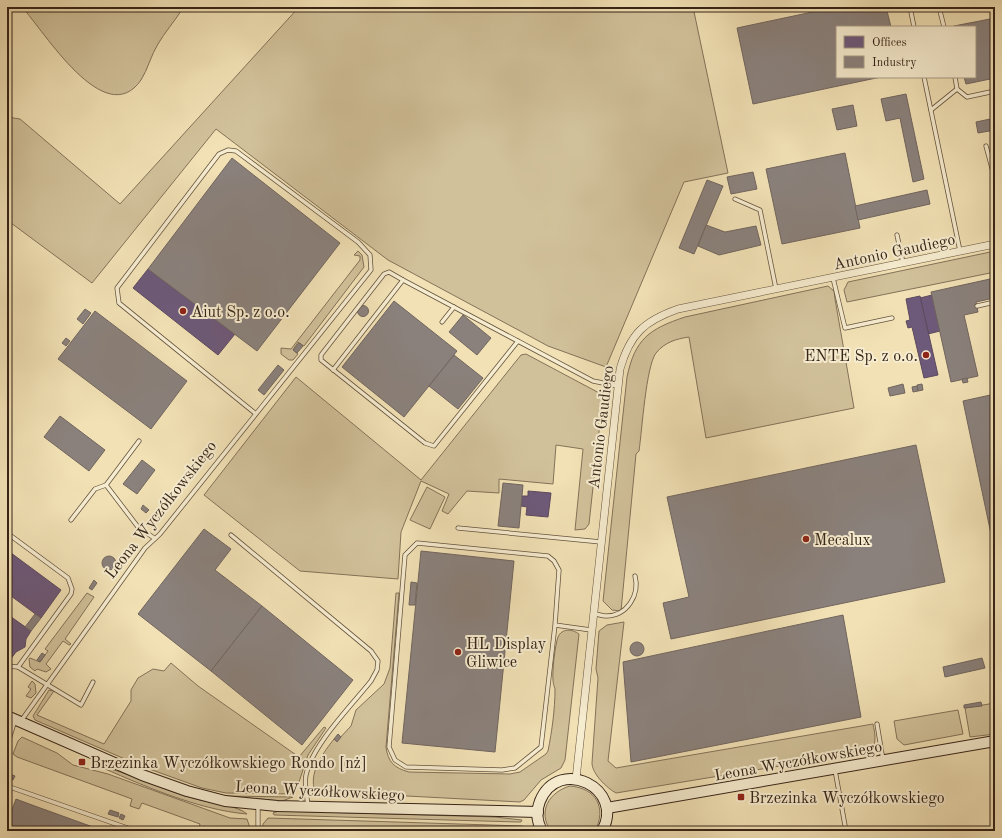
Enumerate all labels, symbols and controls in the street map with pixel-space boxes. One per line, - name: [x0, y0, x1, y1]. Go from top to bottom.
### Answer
- legend: [836, 26, 976, 78]
- text: Offices: [872, 37, 907, 49]
- text: Industry: [872, 57, 917, 69]
- street label: Antonio Gaudiego: [832, 232, 957, 274]
- place label: Aiut Sp. z o.o.: [191, 305, 290, 321]
- marker: Aiut Sp. z o.o.: [178, 306, 188, 316]
- place label: ENTE Sp. z o.o.: [804, 349, 918, 365]
- marker: ENTE Sp. z o.o.: [921, 350, 931, 360]
- street label: Antonio Gaudiego: [586, 364, 618, 490]
- street label: Leona Wyczółkowskiego: [103, 438, 220, 582]
- place label: Mecalux: [814, 533, 871, 549]
- marker: Mecalux: [801, 534, 811, 544]
- place label: HL Display Gliwice: [466, 637, 547, 671]
- marker: HL Display Gliwice: [453, 647, 463, 657]
- street label: Leona Wyczółkowskiego: [713, 739, 884, 785]
- place label: Brzezinka Wyczółkowskiego Rondo [nż]: [90, 756, 367, 772]
- marker: Brzezinka Wyczółkowskiego Rondo [nż]: [77, 757, 87, 767]
- street label: Leona Wyczółkowskiego: [235, 780, 405, 804]
- place label: Brzezinka Wyczółkowskiego: [749, 791, 945, 807]
- marker: Brzezinka Wyczółkowskiego: [736, 792, 746, 802]

